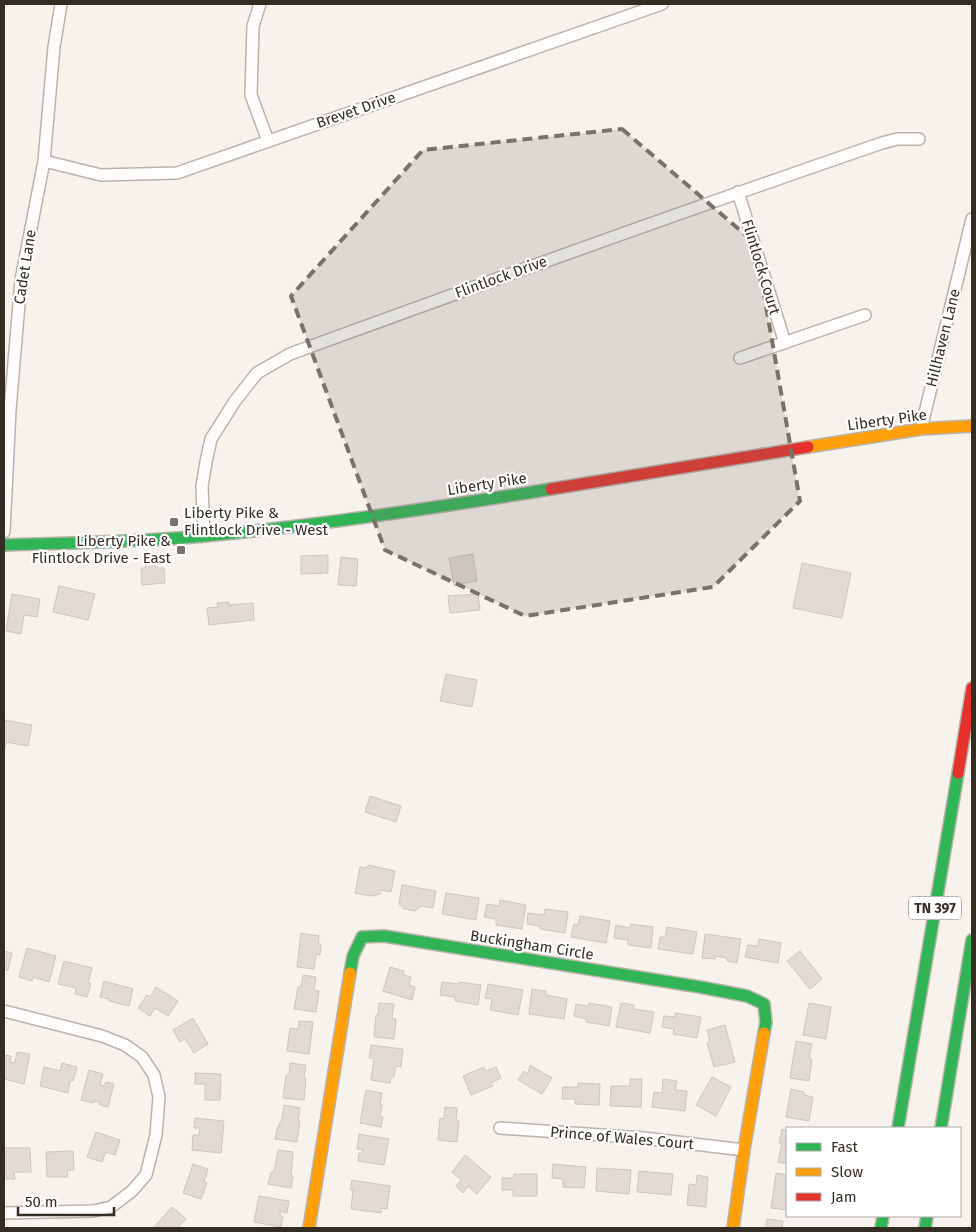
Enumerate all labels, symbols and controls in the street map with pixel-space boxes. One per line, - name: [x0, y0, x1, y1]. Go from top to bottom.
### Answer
- street label: Brevet Drive: [314, 88, 398, 132]
- street label: Flintlock Court: [738, 217, 784, 317]
- street label: Cadet Lane: [10, 228, 40, 306]
- street label: Flintlock Drive: [452, 252, 550, 302]
- street label: Hillhaven Lane: [922, 287, 964, 389]
- street label: Liberty Pike: [846, 406, 928, 434]
- street label: Liberty Pike: [446, 469, 528, 499]
- place label: Liberty Pike & Flintlock Drive - West: [184, 504, 328, 539]
- marker: Liberty Pike & Flintlock Drive - West: [168, 516, 180, 528]
- place label: Liberty Pike & Flintlock Drive - East: [32, 532, 172, 567]
- marker: Liberty Pike & Flintlock Drive - East: [175, 544, 187, 556]
- road number: TN 397: [909, 896, 961, 920]
- street label: Buckingham Circle: [469, 926, 595, 964]
- street label: Prince of Wales Court: [549, 1123, 695, 1153]
- legend: [786, 1127, 961, 1217]
- text: Fast: [831, 1138, 858, 1156]
- text: Slow: [831, 1163, 863, 1181]
- scale bar: [18, 1184, 114, 1216]
- text: Jam: [831, 1188, 857, 1206]
- text: 50 m: [25, 1193, 58, 1211]

